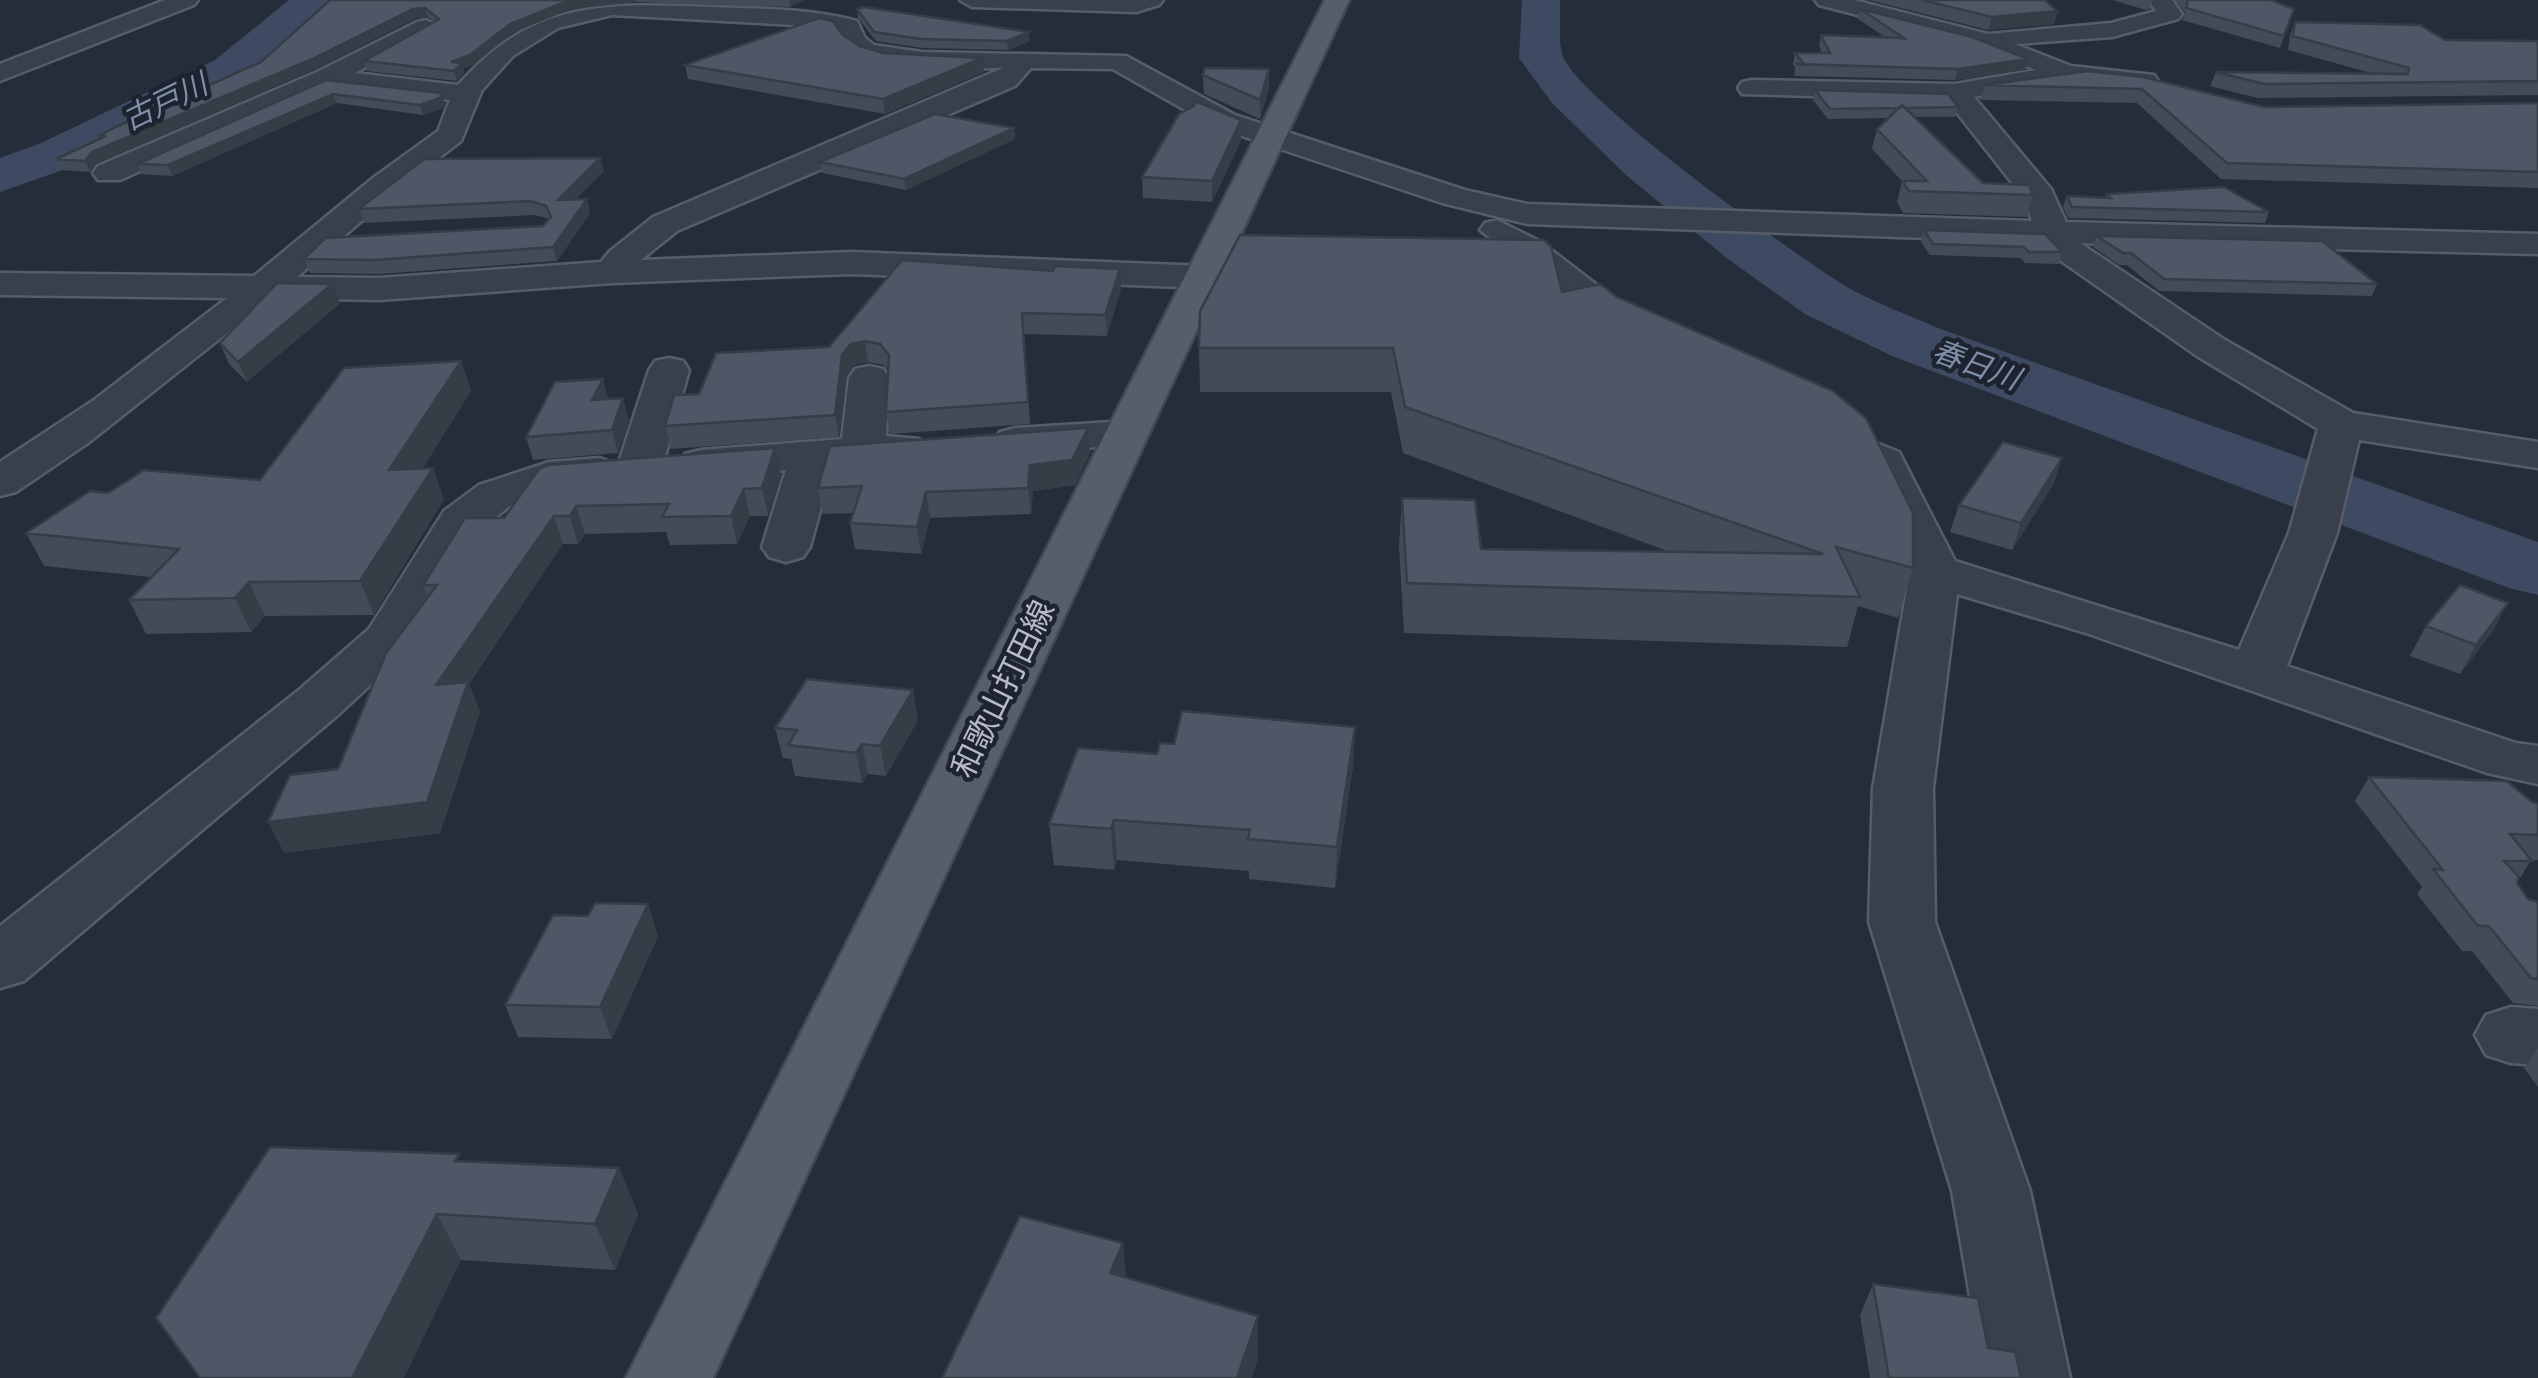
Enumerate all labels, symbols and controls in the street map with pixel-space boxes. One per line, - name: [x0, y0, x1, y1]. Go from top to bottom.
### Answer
- water label: 古戸川: [117, 65, 216, 138]
- water label: 春日川: [1928, 333, 2027, 398]
- street label: 和歌山打田線: [944, 594, 1062, 784]

